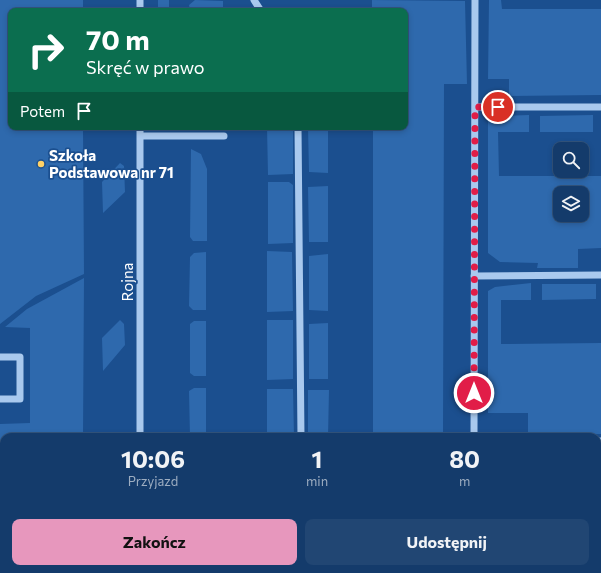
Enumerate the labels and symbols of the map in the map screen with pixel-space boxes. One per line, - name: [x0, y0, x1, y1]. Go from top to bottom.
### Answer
- pin: [481, 90, 515, 124]
- place label: Szkoła Podstawowa nr 71: [49, 146, 174, 181]
- marker: Szkoła Podstawowa nr 71: [36, 159, 46, 169]
- street label: Rojna: [118, 263, 136, 301]
- position arrow: [453, 372, 495, 414]

